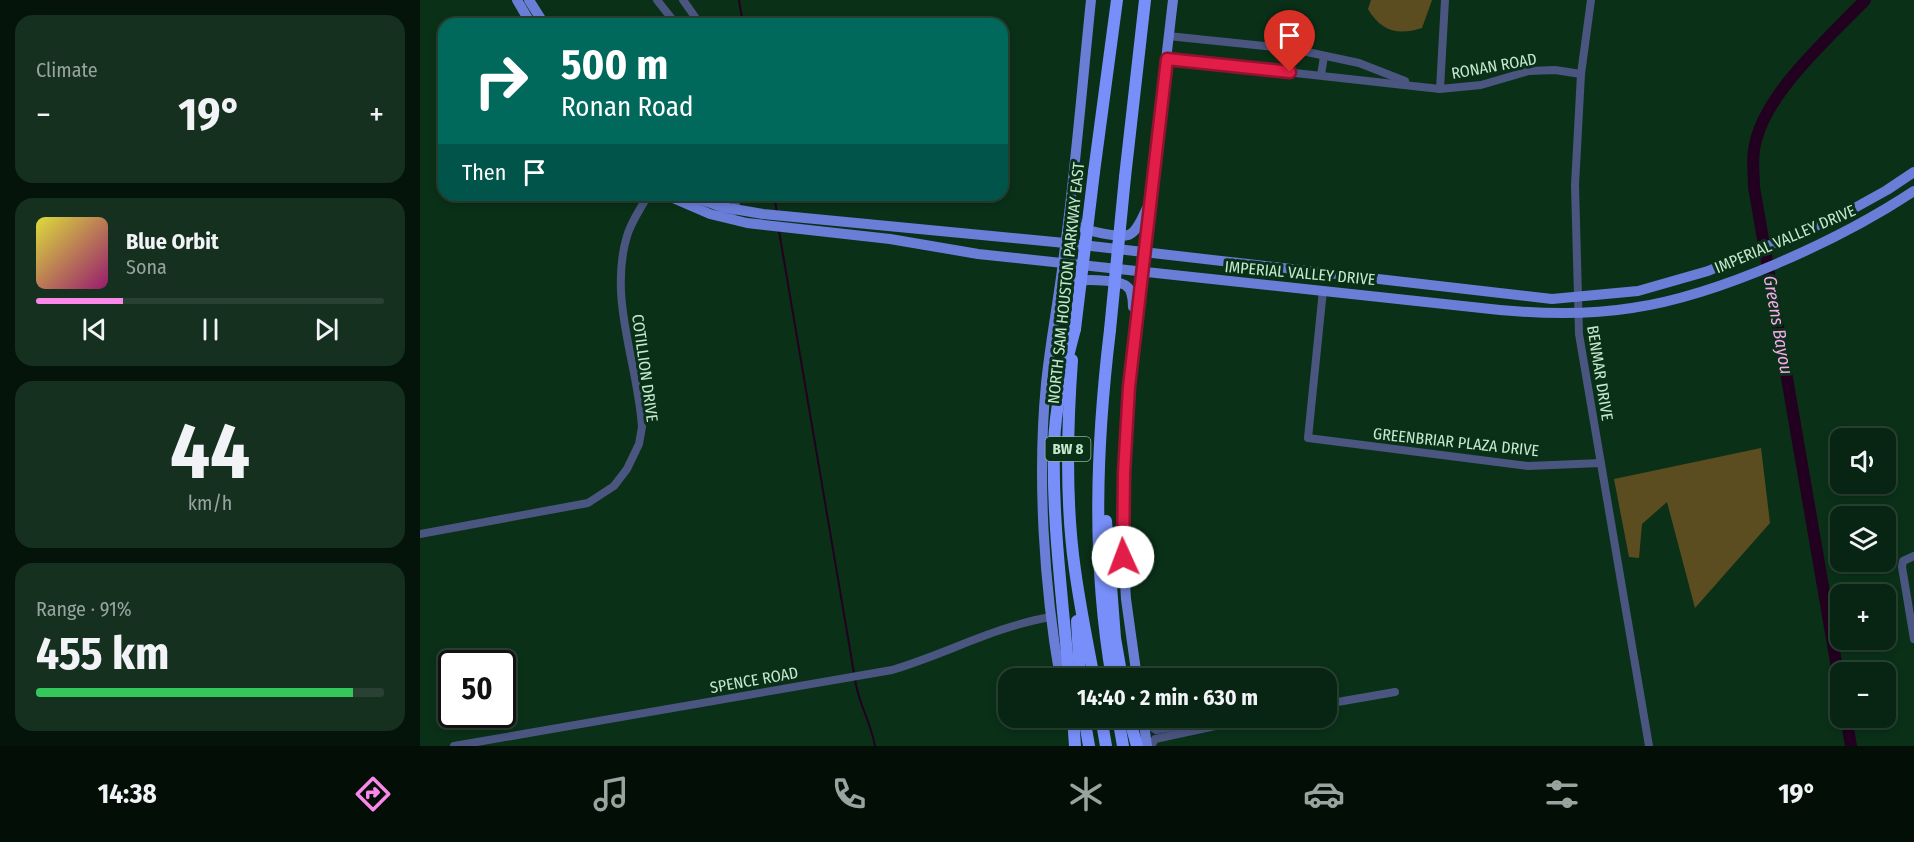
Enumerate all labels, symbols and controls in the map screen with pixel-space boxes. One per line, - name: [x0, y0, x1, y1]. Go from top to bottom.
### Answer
- pin: [1264, 10, 1315, 72]
- icon: arrive: [1273, 19, 1306, 52]
- text: 500 m: [561, 40, 668, 90]
- icon: right: [462, 42, 540, 120]
- street label: RONAN ROAD: [1450, 49, 1538, 83]
- text: Climate: [36, 58, 98, 82]
- text: 19°: [178, 88, 242, 142]
- text: Ronan Road: [561, 91, 694, 123]
- text: −: [36, 95, 51, 135]
- text: +: [369, 95, 384, 135]
- icon: arrive: [518, 156, 551, 189]
- text: Then: [462, 159, 506, 186]
- street label: NORTH SAM HOUSTON PARKWAY EAST: [1044, 161, 1088, 405]
- street label: IMPERIAL VALLEY DRIVE: [1712, 201, 1858, 277]
- text: Blue Orbit: [126, 228, 219, 255]
- text: Sona: [126, 255, 167, 279]
- street label: IMPERIAL VALLEY DRIVE: [1224, 257, 1376, 289]
- water label: Greens Bayou: [1758, 274, 1798, 376]
- icon: previous: [78, 313, 111, 346]
- icon: pause: [194, 313, 227, 346]
- icon: next: [310, 313, 343, 346]
- street label: COTILLION DRIVE: [628, 313, 662, 423]
- street label: BENMAR DRIVE: [1583, 324, 1617, 422]
- text: 44: [170, 405, 250, 499]
- street label: GREENBRIAR PLAZA DRIVE: [1372, 424, 1540, 460]
- map controls: [1830, 428, 1896, 728]
- button: sound: [1830, 428, 1896, 494]
- road number: BW 8: [1046, 437, 1090, 461]
- text: km/h: [188, 491, 232, 515]
- button: layers: [1830, 506, 1896, 572]
- position arrow: [1091, 525, 1155, 589]
- button: +: [1830, 584, 1896, 650]
- text: Range · 91%: [36, 597, 132, 621]
- text: 455 km: [36, 627, 169, 681]
- speed limit sign: 50: [438, 650, 516, 728]
- button: −: [1830, 662, 1896, 728]
- street label: SPENCE ROAD: [708, 663, 800, 697]
- text: 14:40 · 2 min · 630 m: [1077, 684, 1258, 711]
- icon: directions: [352, 773, 394, 815]
- icon: music: [590, 773, 632, 815]
- icon: phone: [828, 773, 870, 815]
- icon: climate: [1065, 773, 1107, 815]
- icon: car: [1303, 773, 1345, 815]
- icon: filters: [1541, 773, 1583, 815]
- text: 14:38: [98, 778, 157, 810]
- text: 19°: [1778, 778, 1816, 810]

